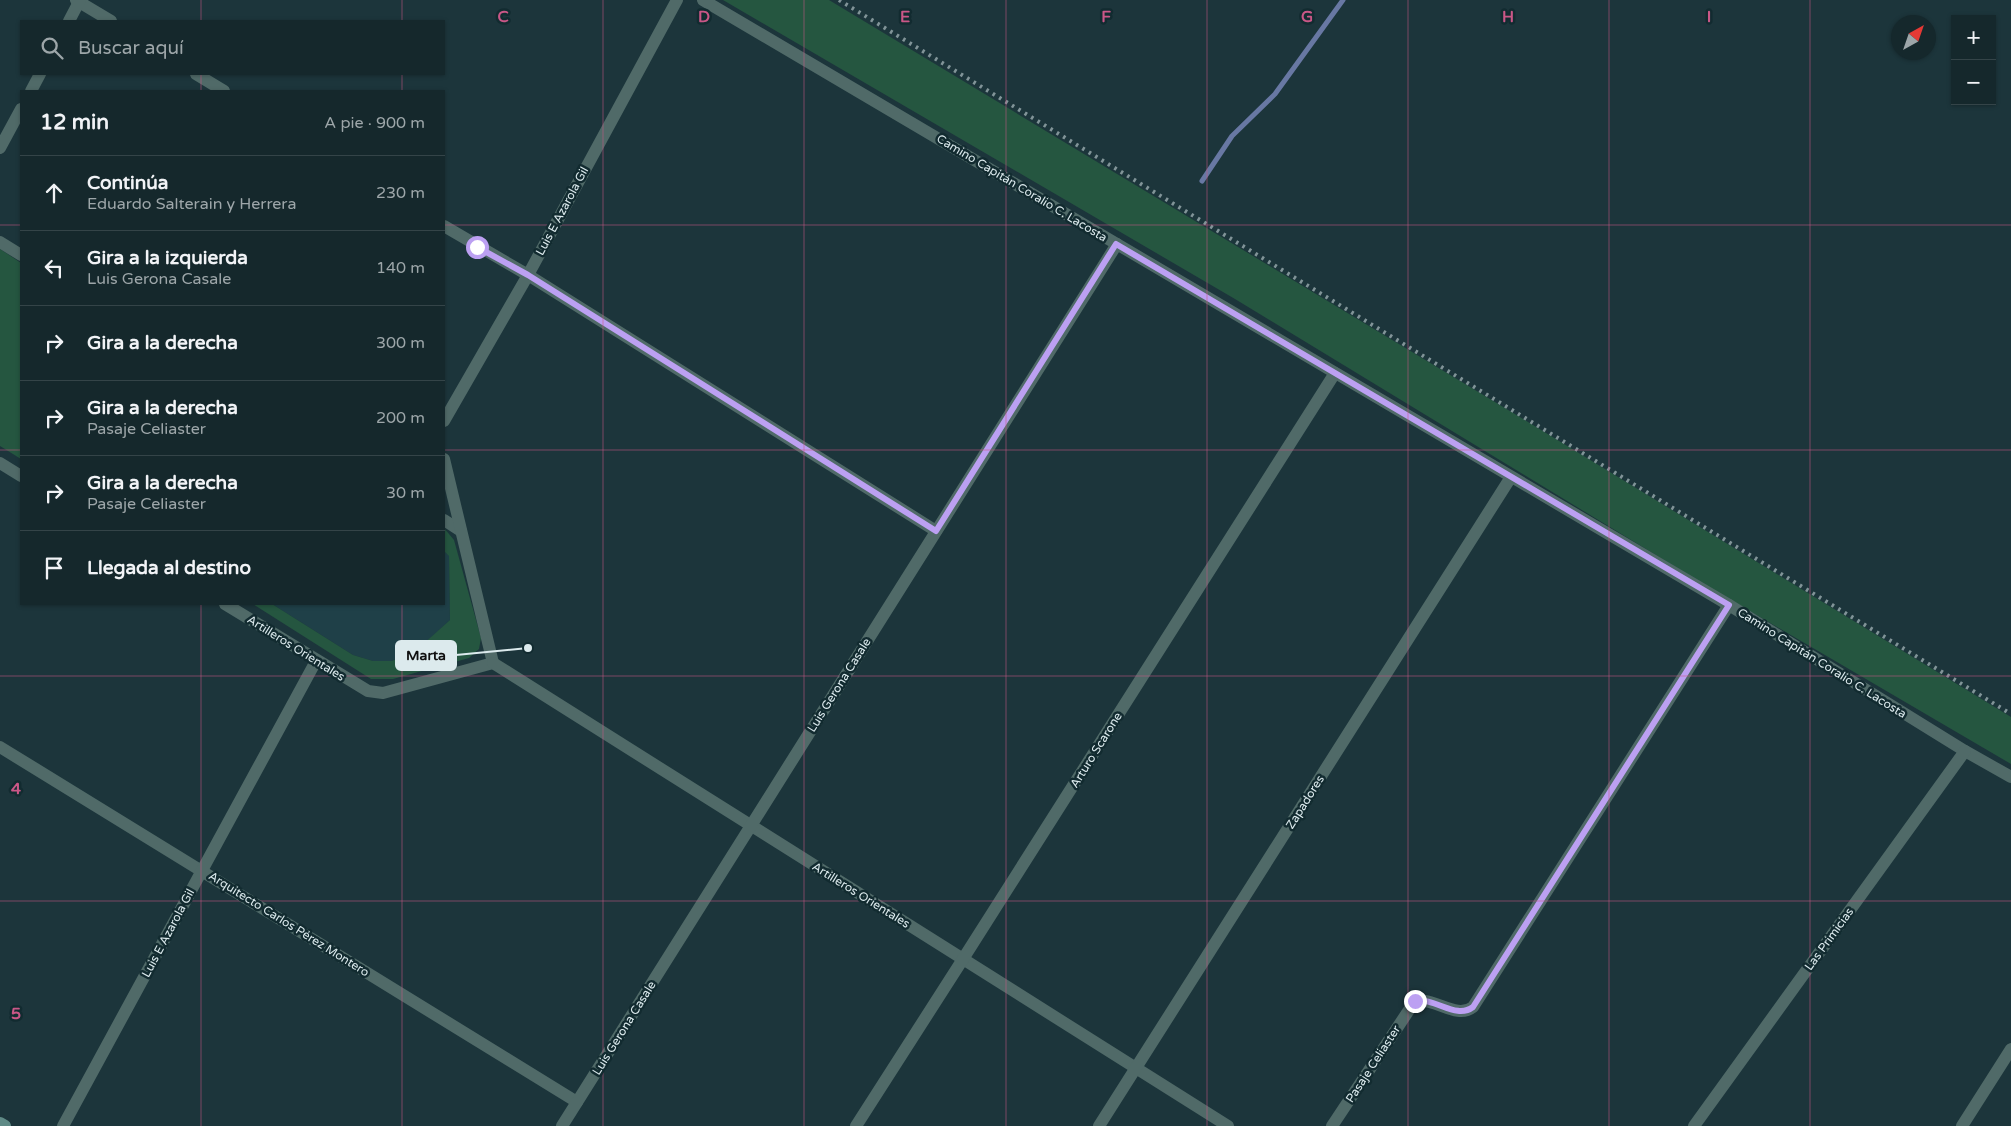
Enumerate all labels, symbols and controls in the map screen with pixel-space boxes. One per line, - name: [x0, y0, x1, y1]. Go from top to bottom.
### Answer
- text: C: [497, 7, 509, 27]
- text: D: [698, 7, 710, 27]
- text: E: [900, 7, 910, 27]
- text: F: [1101, 7, 1111, 27]
- text: G: [1301, 7, 1313, 27]
- text: H: [1502, 7, 1514, 27]
- text: I: [1707, 7, 1711, 27]
- north arrow: [1891, 15, 1936, 60]
- map controls: [1951, 15, 1996, 105]
- button: +: [1951, 15, 1996, 60]
- search box: [20, 20, 445, 75]
- icon: search: [38, 34, 66, 62]
- text: Buscar aquí: [78, 37, 184, 59]
- button: −: [1951, 60, 1996, 105]
- text: 12 min: [40, 110, 109, 135]
- text: A pie · 900 m: [324, 113, 425, 133]
- street label: Camino Capitán Coralio C. Lacosta: [934, 131, 1110, 245]
- street label: Luis E Azarola Gil: [533, 164, 591, 258]
- text: Continúa: [87, 172, 169, 194]
- icon: ahead: [40, 179, 68, 207]
- text: 230 m: [376, 183, 425, 203]
- text: Eduardo Salterain y Herrera: [87, 194, 296, 214]
- route start: [466, 236, 489, 259]
- text: Gira a la izquierda: [87, 247, 248, 269]
- icon: left: [40, 254, 68, 282]
- text: 140 m: [376, 258, 425, 278]
- text: Luis Gerona Casale: [87, 269, 231, 289]
- icon: right: [40, 329, 68, 357]
- text: Gira a la derecha: [87, 332, 238, 354]
- text: 300 m: [376, 333, 425, 353]
- text: Gira a la derecha: [87, 397, 238, 419]
- icon: right: [40, 404, 68, 432]
- text: 200 m: [376, 408, 425, 428]
- text: Pasaje Celiaster: [87, 419, 206, 439]
- text: Gira a la derecha: [87, 472, 238, 494]
- icon: right: [40, 479, 68, 507]
- text: 30 m: [386, 483, 425, 503]
- text: Pasaje Celiaster: [87, 494, 206, 514]
- icon: arrive: [40, 554, 68, 582]
- text: Llegada al destino: [87, 557, 251, 579]
- street label: Camino Capitán Coralio C. Lacosta: [1735, 605, 1909, 721]
- street label: Artilleros Orientales: [245, 612, 348, 684]
- street label: Luis Gerona Casale: [804, 635, 874, 735]
- callout: Marta: [396, 641, 456, 670]
- text: Marta: [406, 647, 446, 664]
- street label: Arturo Scarone: [1067, 709, 1125, 790]
- street label: Zapadores: [1283, 772, 1327, 831]
- text: 4: [11, 779, 21, 799]
- street label: Artilleros Orientales: [810, 859, 913, 931]
- street label: Arquitecto Carlos Pérez Montero: [206, 869, 372, 979]
- street label: Luis E Azarola Gil: [139, 886, 197, 980]
- street label: Las Primicias: [1802, 905, 1857, 973]
- street label: Luis Gerona Casale: [589, 978, 659, 1078]
- route end: [1404, 990, 1427, 1013]
- text: 5: [11, 1004, 21, 1024]
- street label: Pasaje Celiaster: [1343, 1022, 1403, 1105]

